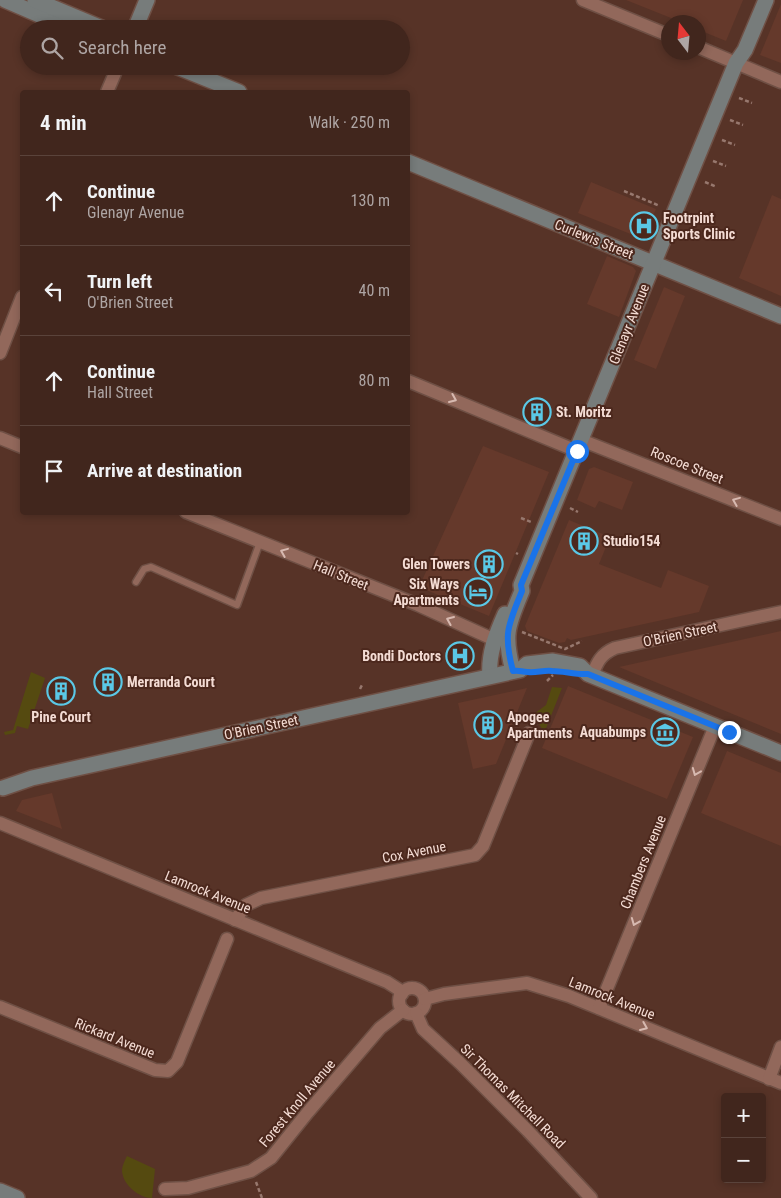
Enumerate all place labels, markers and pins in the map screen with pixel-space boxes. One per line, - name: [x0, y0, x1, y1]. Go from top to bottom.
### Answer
- place label: Footrpint Sports Clinic: [663, 210, 736, 242]
- hospital icon: Footrpint Sports Clinic: [629, 211, 659, 241]
- building icon: St. Moritz: [522, 397, 552, 427]
- place label: St. Moritz: [556, 404, 612, 420]
- building icon: Studio154: [569, 526, 599, 556]
- place label: Studio154: [603, 533, 660, 549]
- building icon: Glen Towers: [474, 549, 504, 579]
- place label: Glen Towers: [402, 556, 470, 572]
- place label: Six Ways Apartments: [394, 576, 459, 608]
- hotel icon: Six Ways Apartments: [463, 577, 493, 607]
- hospital icon: Bondi Doctors: [445, 641, 475, 671]
- place label: Bondi Doctors: [362, 648, 441, 664]
- building icon: Merranda Court: [93, 667, 123, 697]
- place label: Merranda Court: [127, 674, 215, 690]
- building icon: Pine Court: [46, 676, 76, 706]
- place label: Pine Court: [31, 709, 91, 725]
- place label: Apogee Apartments: [507, 709, 572, 741]
- building icon: Apogee Apartments: [473, 710, 503, 740]
- museum icon: Aquabumps: [650, 717, 680, 747]
- place label: Aquabumps: [580, 724, 646, 740]

